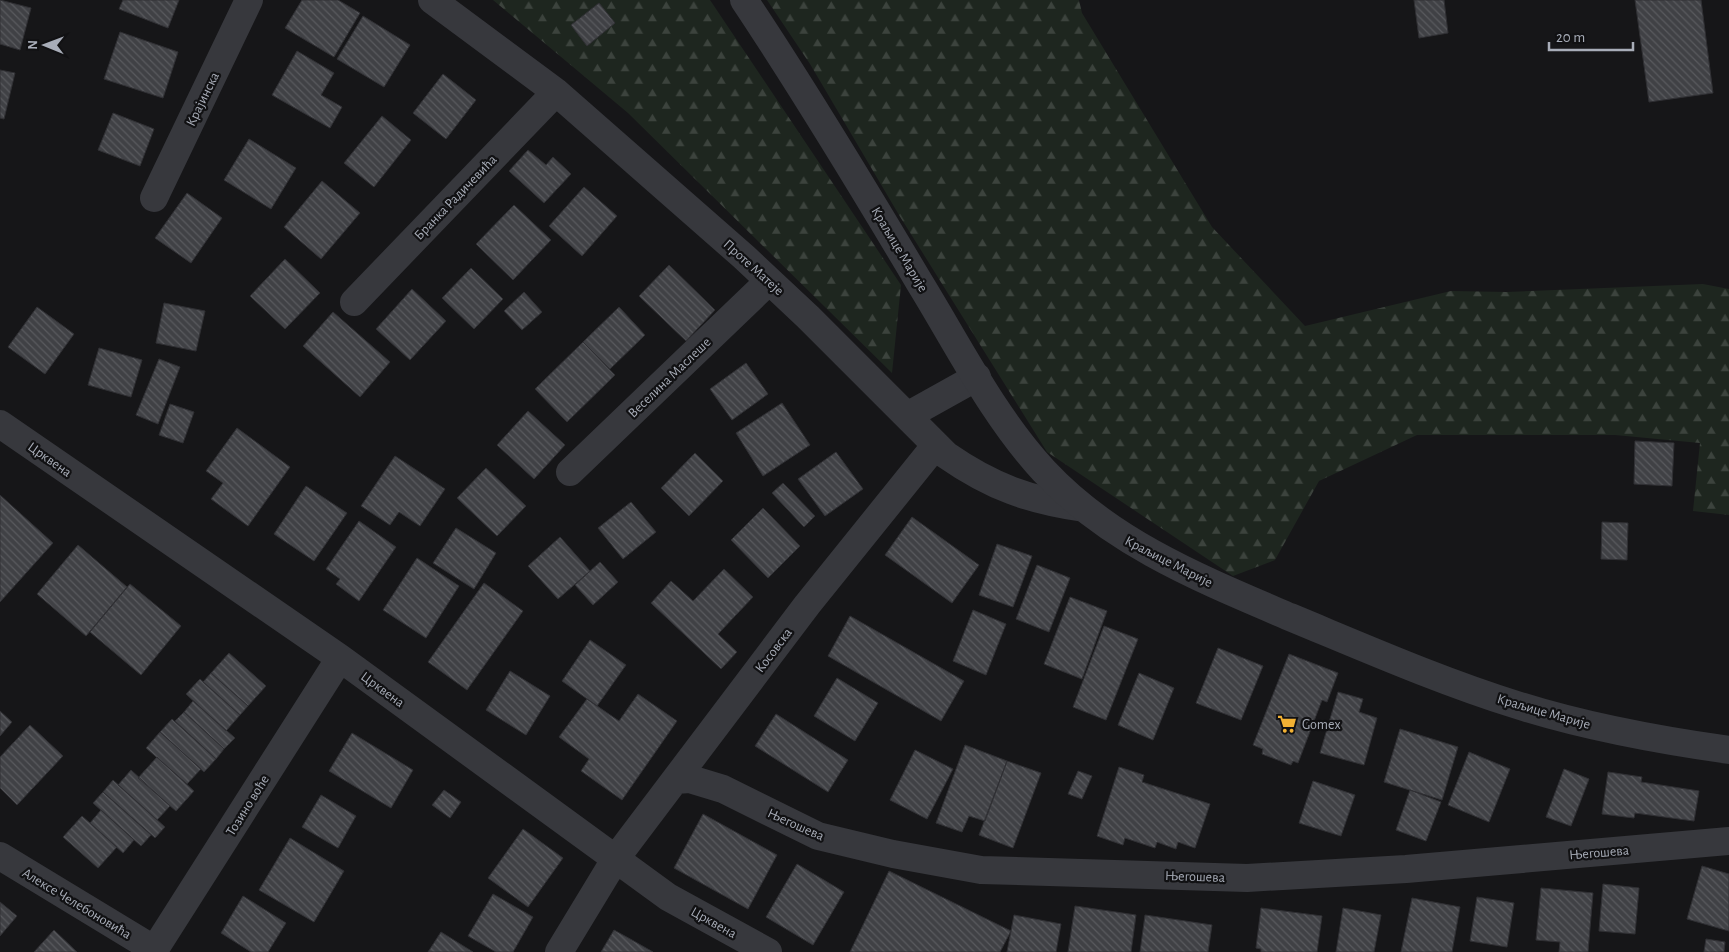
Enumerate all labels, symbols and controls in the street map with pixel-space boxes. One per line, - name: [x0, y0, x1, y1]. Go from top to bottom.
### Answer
- north arrow: [20, 20, 70, 70]
- scale bar: [1549, 20, 1633, 52]
- text: 20 m: [1556, 30, 1585, 45]
- text: N: [26, 40, 40, 50]
- street label: Крајинска: [184, 70, 222, 129]
- street label: Бранка Радичевића: [412, 152, 500, 243]
- street label: Краљице Марије: [868, 205, 930, 294]
- street label: Проте Матеје: [720, 237, 786, 298]
- street label: Веселина Маслеше: [626, 335, 714, 421]
- street label: Црквена: [25, 440, 74, 480]
- street label: Краљице Марије: [1122, 534, 1215, 590]
- street label: Косовска: [753, 625, 795, 675]
- street label: Црквена: [358, 669, 407, 711]
- street label: Краљице Марије: [1495, 692, 1592, 732]
- supermarket icon: Gomex: [1276, 713, 1298, 735]
- place label: Gomex: [1302, 718, 1341, 732]
- street label: Тозино воће: [224, 773, 272, 838]
- street label: Његошева: [765, 806, 827, 844]
- street label: Његошева: [1568, 843, 1630, 863]
- street label: Алексе Челебоновића: [20, 866, 134, 942]
- street label: Његошева: [1165, 869, 1226, 885]
- street label: Црквена: [688, 905, 739, 941]

